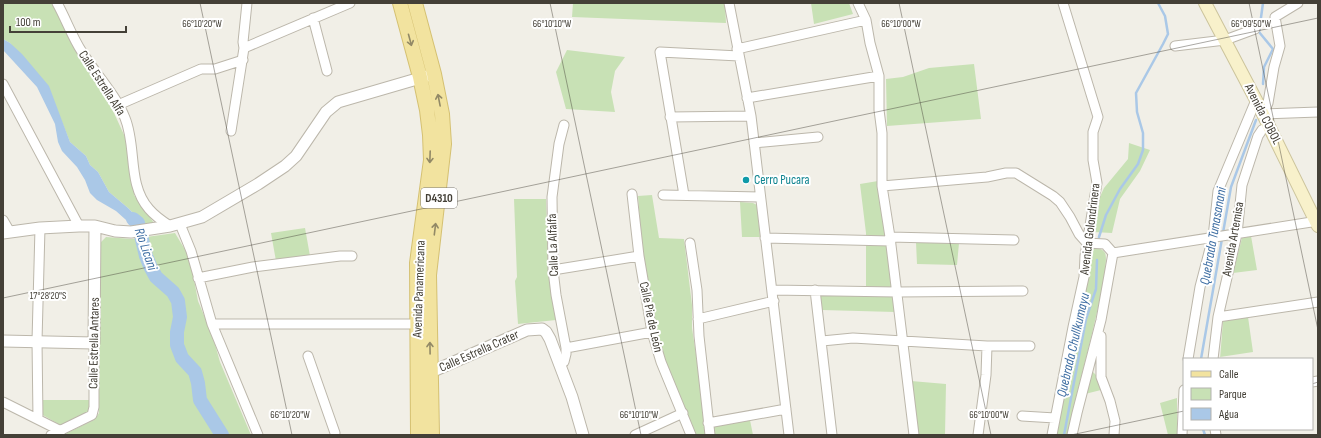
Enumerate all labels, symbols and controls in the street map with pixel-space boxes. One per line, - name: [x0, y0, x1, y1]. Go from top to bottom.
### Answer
- scale bar: [10, 8, 126, 34]
- text: 100 m: [16, 15, 41, 30]
- text: 66°10'20"W: [182, 18, 222, 30]
- text: 66°10'10"W: [533, 18, 572, 30]
- text: 66°10'00"W: [881, 18, 921, 30]
- text: 66°09'50"W: [1231, 18, 1272, 30]
- one-way arrow: [407, 33, 414, 46]
- street label: Calle Estrella Alfa: [75, 47, 129, 119]
- street label: Avenida COBOL: [1241, 80, 1285, 147]
- one-way arrow: [435, 94, 443, 107]
- one-way arrow: [427, 150, 434, 163]
- place label: Cerro Pucara: [754, 172, 810, 188]
- marker: Cerro Pucara: [741, 175, 751, 185]
- street label: Avenida Golondrinera: [1076, 182, 1104, 277]
- water label: Quebrada Tunasanani: [1196, 185, 1230, 286]
- road number: D4310: [421, 188, 457, 208]
- street label: Avenida Artemisa: [1218, 201, 1247, 278]
- street label: Calle La Alfalfa: [544, 213, 562, 277]
- one-way arrow: [431, 223, 439, 236]
- water label: Río Licani: [131, 225, 161, 273]
- street label: Avenida Panamericana: [409, 240, 429, 339]
- street label: Calle Pie de León: [636, 280, 666, 354]
- text: 17°28'20"S: [30, 290, 66, 302]
- water label: Quebrada Chullkumayu: [1053, 291, 1093, 399]
- street label: Calle Estrella Antares: [85, 297, 103, 389]
- street label: Calle Estrella Crater: [437, 326, 522, 376]
- one-way arrow: [427, 342, 434, 355]
- legend: [1183, 358, 1313, 430]
- text: Calle: [1219, 367, 1239, 382]
- text: Parque: [1219, 387, 1247, 402]
- text: Agua: [1218, 407, 1239, 422]
- text: 66°10'20"W: [270, 409, 310, 421]
- text: 66°10'10"W: [620, 409, 659, 421]
- text: 66°10'00"W: [969, 409, 1009, 421]

